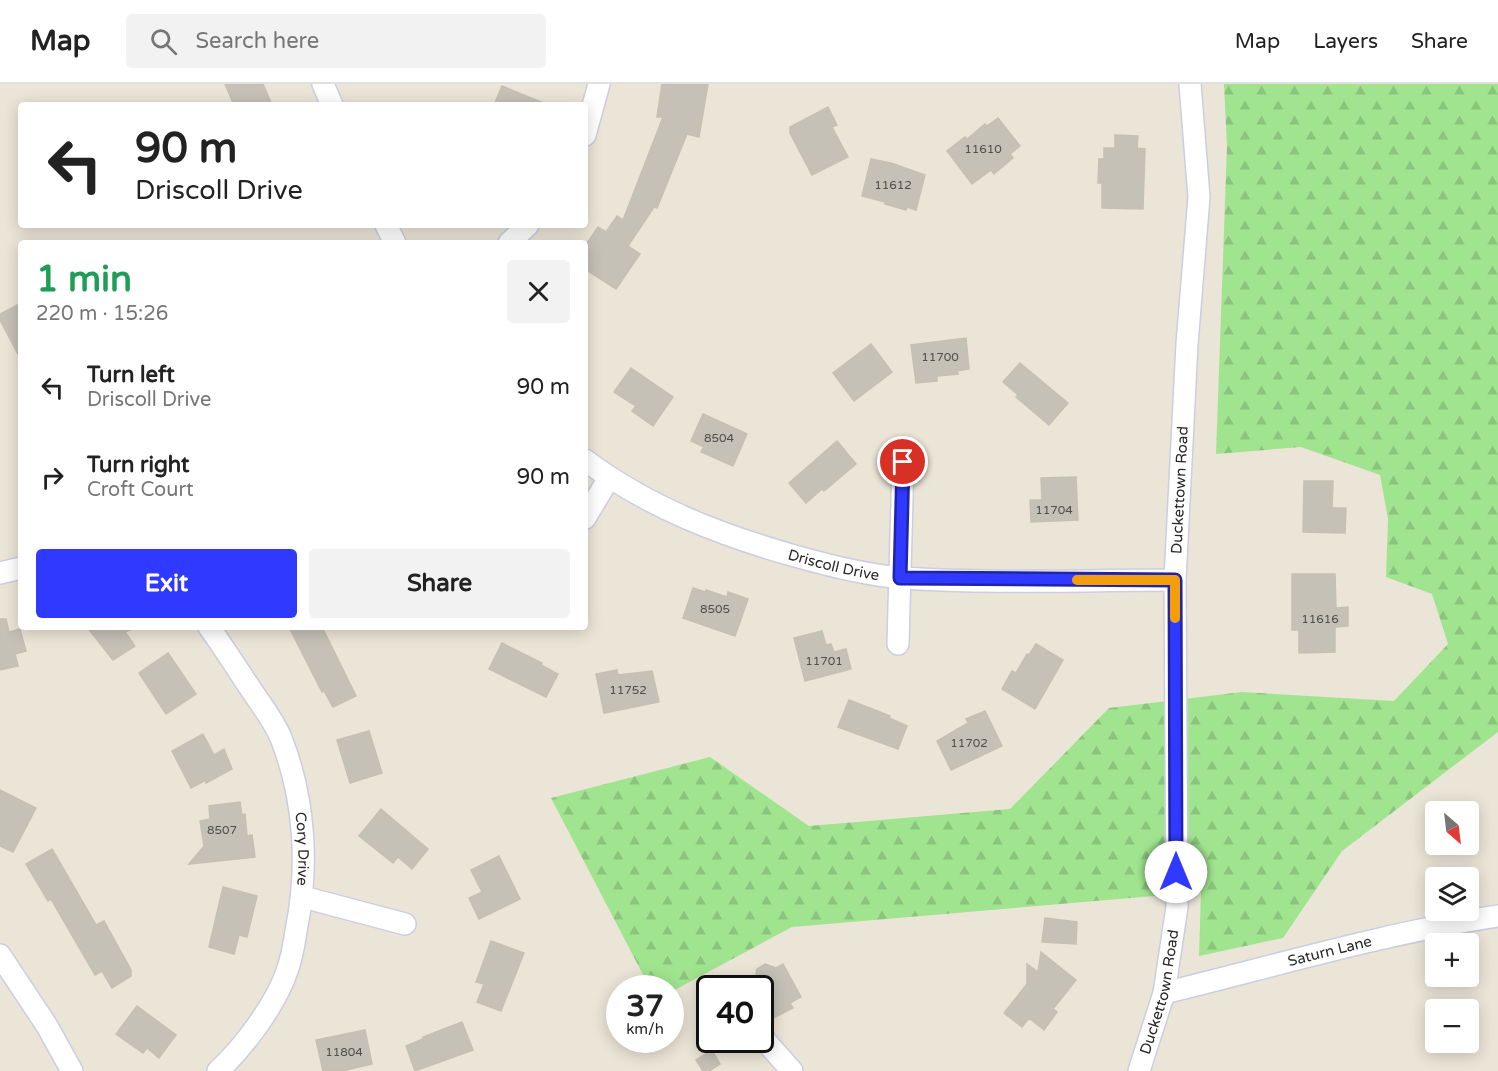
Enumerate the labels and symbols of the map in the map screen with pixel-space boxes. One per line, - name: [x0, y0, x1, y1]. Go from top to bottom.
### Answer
- house number: 11610: [964, 142, 1002, 156]
- house number: 11612: [874, 178, 912, 192]
- house number: 11700: [921, 350, 959, 364]
- street label: Duckettown Road: [1167, 426, 1192, 554]
- house number: 8504: [704, 431, 735, 445]
- pin: [877, 436, 928, 487]
- house number: 11704: [1035, 503, 1073, 517]
- street label: Driscoll Drive: [786, 545, 881, 584]
- house number: 8505: [700, 602, 730, 616]
- house number: 11616: [1301, 612, 1339, 626]
- house number: 11701: [805, 654, 843, 668]
- house number: 11752: [609, 683, 647, 697]
- house number: 11702: [950, 736, 988, 750]
- north arrow: [1425, 801, 1479, 855]
- street label: Cory Drive: [291, 811, 312, 886]
- house number: 8507: [207, 823, 237, 837]
- position arrow: [1144, 840, 1208, 904]
- street label: Duckettown Road: [1136, 928, 1182, 1057]
- street label: Saturn Lane: [1286, 932, 1374, 970]
- speed limit sign: 40: [696, 975, 774, 1053]
- house number: 11804: [325, 1045, 363, 1059]

